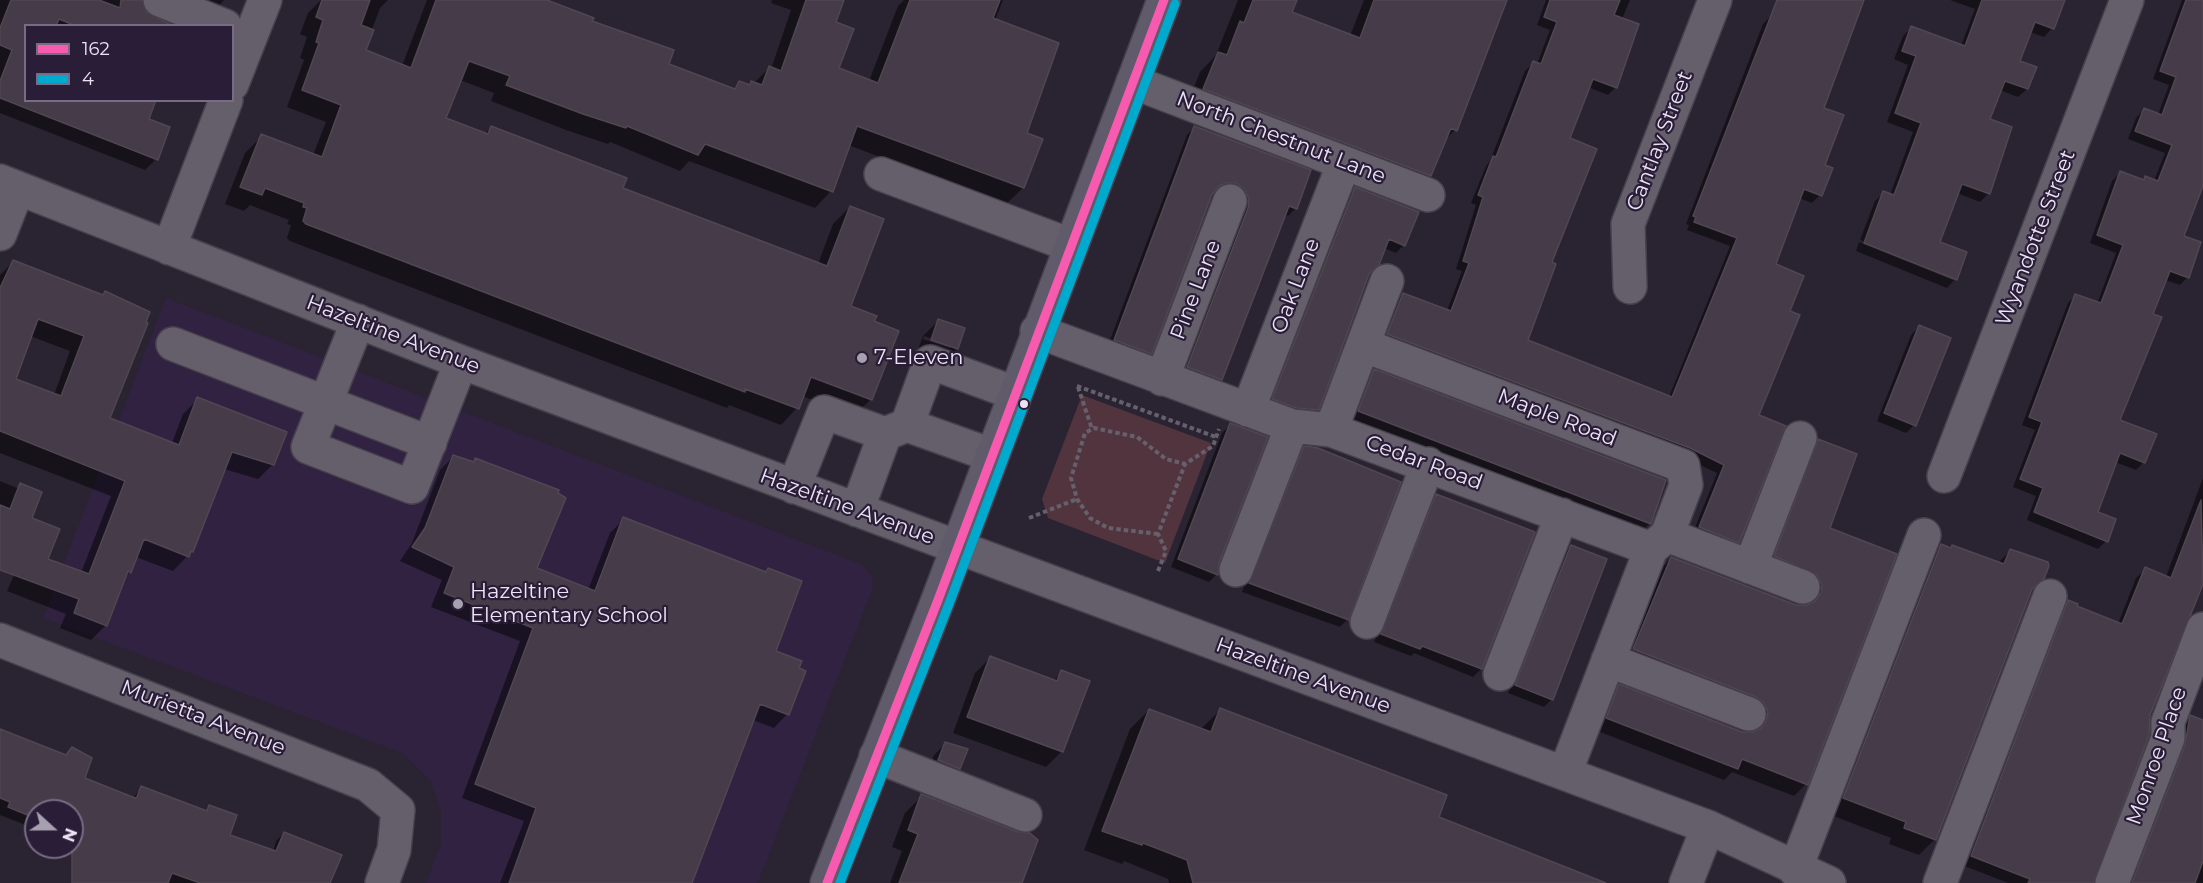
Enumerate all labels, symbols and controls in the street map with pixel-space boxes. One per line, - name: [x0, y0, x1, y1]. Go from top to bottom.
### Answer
- legend: [24, 24, 234, 102]
- text: 162: [82, 38, 110, 60]
- street label: Cantlay Street: [1622, 67, 1698, 215]
- text: 4: [82, 68, 94, 90]
- street label: North Chestnut Lane: [1173, 87, 1389, 189]
- street label: Wyandotte Street: [1991, 147, 2081, 329]
- street label: Oak Lane: [1266, 235, 1326, 337]
- street label: Pine Lane: [1165, 237, 1227, 343]
- street label: Hazeltine Avenue: [303, 290, 483, 380]
- place label: 7-Eleven: [874, 345, 963, 371]
- marker: 7-Eleven: [855, 351, 869, 365]
- street label: Maple Road: [1494, 384, 1620, 452]
- unlabelled marker: [1018, 398, 1030, 410]
- street label: Cedar Road: [1362, 430, 1486, 496]
- street label: Hazeltine Avenue: [756, 464, 938, 550]
- place label: Hazeltine Elementary School: [470, 579, 668, 629]
- marker: Hazeltine Elementary School: [451, 597, 465, 611]
- street label: Hazeltine Avenue: [1212, 633, 1394, 719]
- street label: Murietta Avenue: [117, 675, 289, 761]
- street label: Monroe Place: [2122, 684, 2192, 828]
- north arrow: [24, 799, 84, 859]
- text: N: [58, 825, 81, 844]

